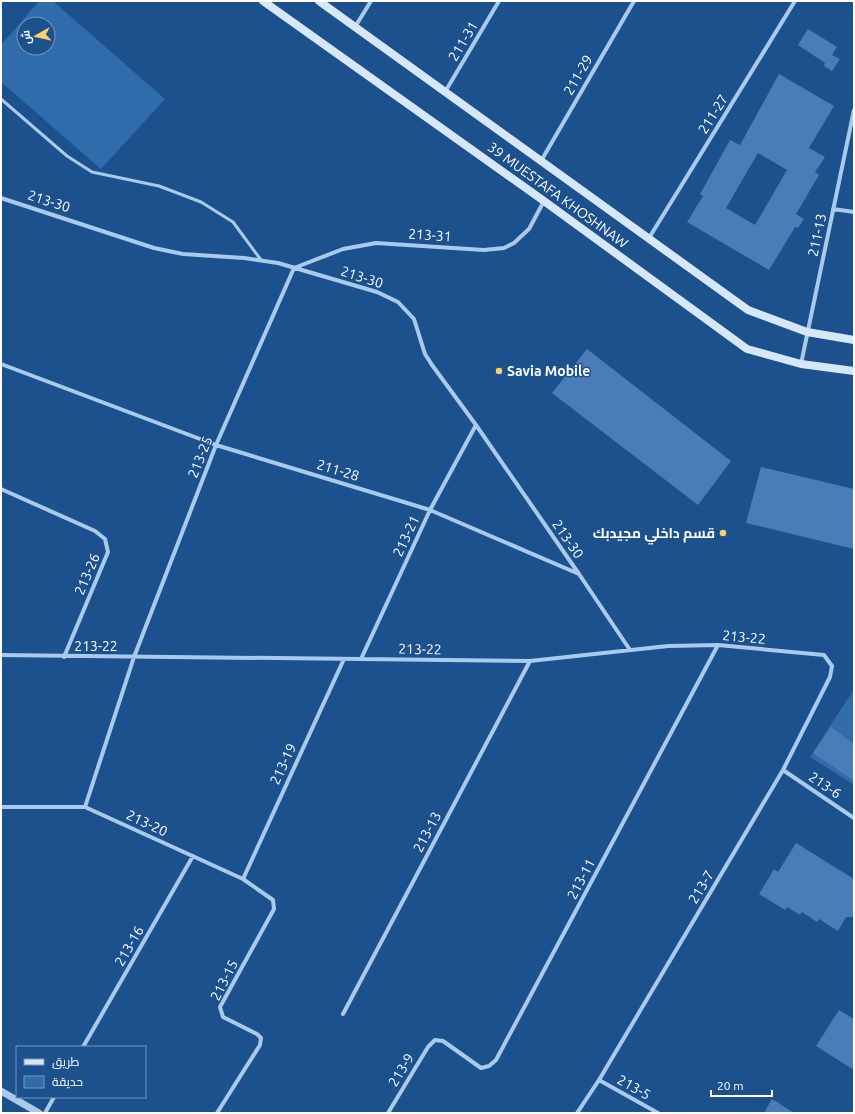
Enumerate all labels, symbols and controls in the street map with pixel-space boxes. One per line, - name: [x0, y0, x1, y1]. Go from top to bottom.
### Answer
- north arrow: [16, 16, 56, 56]
- street label: 211-31: [445, 18, 481, 64]
- text: ش: [19, 29, 34, 45]
- street label: 211-29: [560, 52, 596, 98]
- street label: 211-27: [695, 91, 731, 137]
- street label: 39 MUESTAFA KHOSHNAW: [485, 139, 631, 251]
- street label: 213-30: [26, 187, 72, 215]
- street label: 211-13: [805, 212, 829, 258]
- street label: 213-31: [408, 226, 452, 244]
- street label: 213-30: [339, 263, 385, 291]
- place label: Savia Mobile: [507, 363, 590, 379]
- marker: Savia Mobile: [494, 366, 504, 376]
- street label: 213-25: [184, 434, 216, 480]
- street label: 211-28: [315, 456, 361, 484]
- street label: 213-21: [390, 513, 422, 559]
- street label: 213-30: [549, 517, 587, 561]
- place label: قسم داخلي مجيدبك: [593, 525, 715, 545]
- marker: قسم داخلي مجيدبك: [718, 528, 728, 538]
- street label: 213-26: [71, 551, 103, 597]
- street label: 213-22: [722, 627, 766, 647]
- street label: 213-22: [74, 638, 118, 654]
- street label: 213-22: [398, 641, 442, 657]
- street label: 213-19: [267, 741, 299, 787]
- street label: 213-6: [806, 768, 844, 802]
- street label: 213-20: [124, 807, 170, 839]
- street label: 213-13: [410, 809, 444, 855]
- street label: 213-11: [564, 856, 598, 902]
- street label: 213-7: [685, 868, 717, 906]
- street label: 213-16: [111, 923, 147, 969]
- street label: 213-15: [207, 957, 241, 1003]
- legend: [16, 1046, 146, 1098]
- street label: 213-9: [385, 1051, 417, 1089]
- text: طريق: [52, 1055, 80, 1069]
- street label: 213-5: [615, 1071, 653, 1103]
- scale bar: [711, 1072, 772, 1098]
- text: حديقة: [52, 1075, 83, 1089]
- text: 20 m: [717, 1079, 744, 1092]

